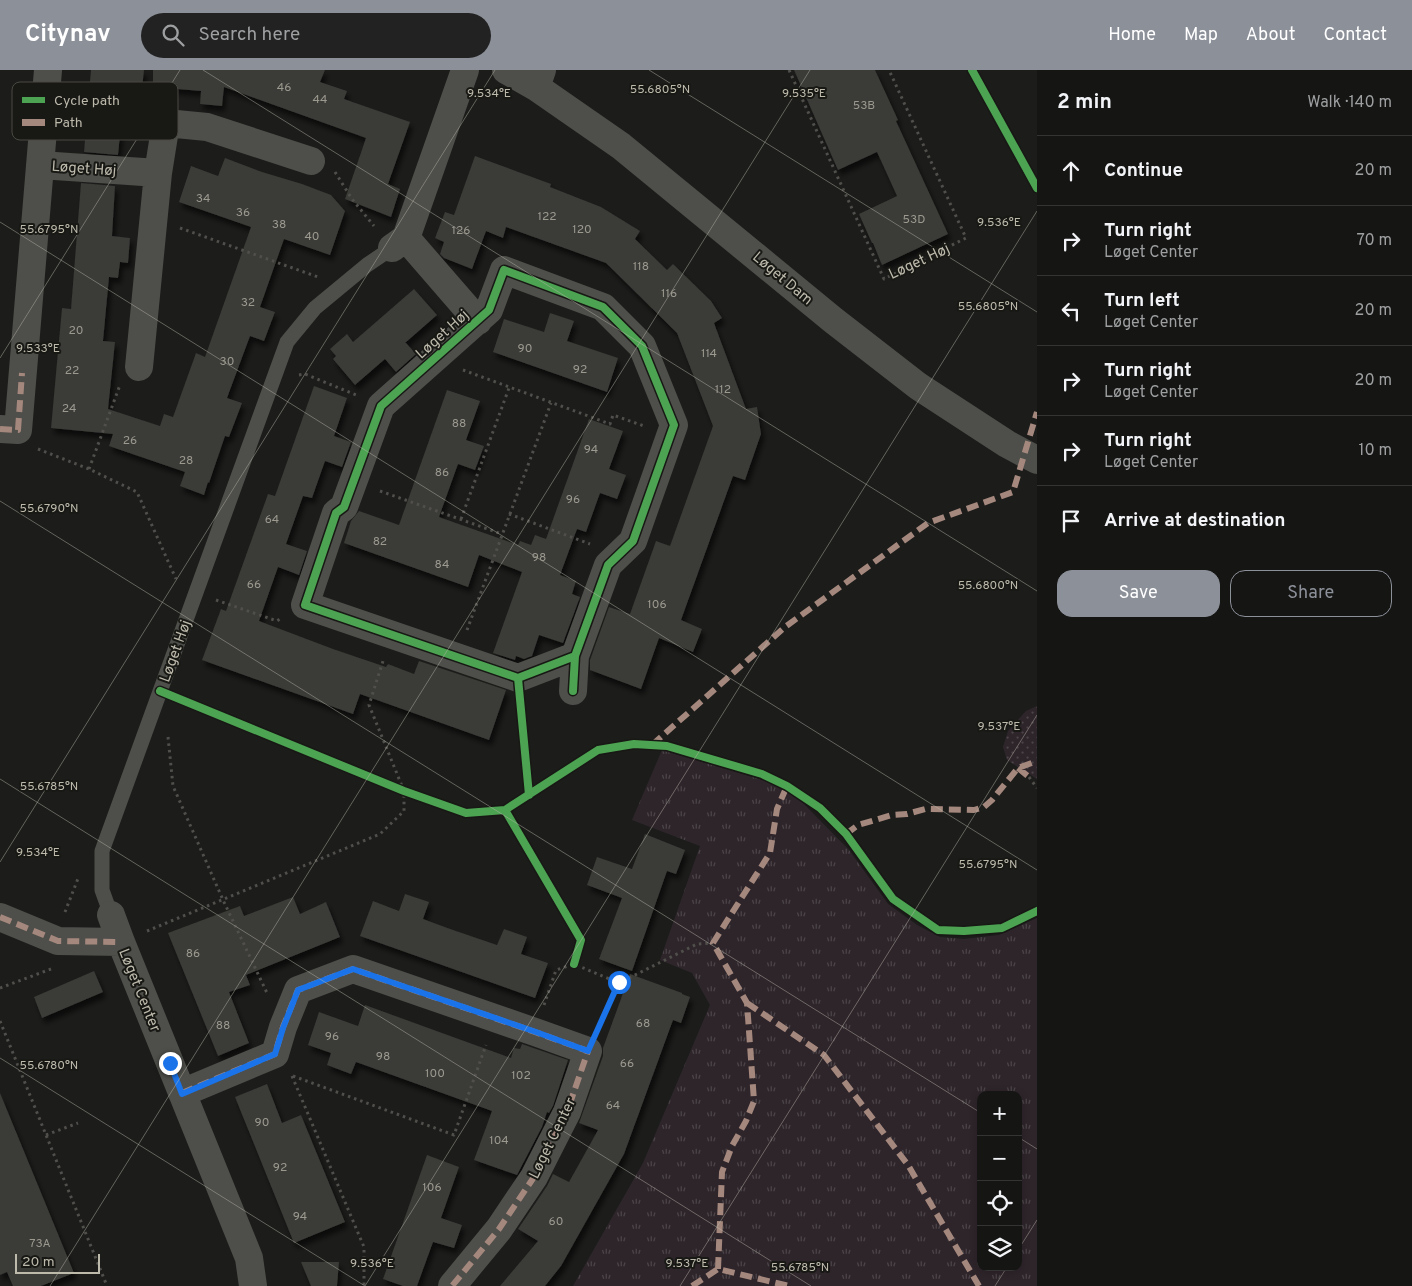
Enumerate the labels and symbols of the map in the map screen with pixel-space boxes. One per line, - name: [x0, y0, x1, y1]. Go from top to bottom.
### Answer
- house number: 46: [277, 80, 291, 96]
- legend: [12, 82, 178, 140]
- text: 55.6805°N: [630, 82, 690, 98]
- text: 9.534°E: [467, 86, 511, 102]
- text: 9.535°E: [782, 86, 826, 102]
- house number: 44: [313, 92, 327, 108]
- text: Cycle path: [54, 93, 120, 110]
- house number: 53B: [853, 98, 875, 114]
- text: Path: [54, 115, 83, 132]
- street label: Løget Høj: [51, 158, 117, 181]
- house number: 34: [196, 191, 210, 207]
- house number: 36: [236, 205, 250, 221]
- house number: 122: [537, 209, 557, 225]
- house number: 53D: [903, 212, 925, 228]
- text: 9.536°E: [977, 215, 1021, 231]
- house number: 38: [272, 217, 286, 233]
- text: 55.6795°N: [20, 222, 78, 238]
- house number: 120: [572, 222, 592, 238]
- house number: 126: [452, 223, 470, 239]
- house number: 40: [304, 229, 320, 245]
- street label: Løget Høj: [886, 240, 953, 285]
- street label: Løget Dam: [748, 248, 816, 310]
- house number: 118: [633, 259, 649, 275]
- house number: 116: [661, 286, 677, 302]
- house number: 32: [241, 295, 255, 311]
- text: 55.6805°N: [958, 299, 1018, 315]
- street label: Løget Høj: [412, 306, 474, 364]
- house number: 20: [68, 323, 84, 339]
- text: 9.533°E: [16, 341, 60, 357]
- house number: 90: [518, 341, 532, 357]
- house number: 114: [701, 346, 717, 362]
- house number: 30: [220, 354, 234, 370]
- house number: 92: [573, 362, 587, 378]
- house number: 22: [65, 363, 79, 379]
- house number: 112: [715, 382, 731, 398]
- house number: 24: [62, 401, 76, 417]
- house number: 88: [452, 416, 466, 432]
- house number: 26: [123, 433, 137, 449]
- house number: 94: [584, 442, 598, 458]
- house number: 28: [179, 453, 193, 469]
- house number: 86: [435, 465, 449, 481]
- house number: 96: [566, 492, 580, 508]
- text: 55.6790°N: [20, 501, 78, 517]
- house number: 64: [265, 512, 279, 528]
- house number: 82: [373, 534, 387, 550]
- house number: 98: [532, 550, 546, 566]
- house number: 84: [435, 557, 449, 573]
- house number: 66: [247, 577, 261, 593]
- text: 55.6800°N: [958, 578, 1018, 594]
- house number: 106: [647, 597, 667, 613]
- street label: Løget Høj: [156, 618, 196, 685]
- text: 9.537°E: [978, 719, 1020, 735]
- text: 55.6785°N: [20, 779, 78, 795]
- text: 9.534°E: [16, 845, 60, 861]
- text: 55.6795°N: [959, 857, 1017, 873]
- street label: Løget Center: [113, 946, 164, 1035]
- house number: 86: [186, 946, 200, 962]
- route start: [608, 971, 631, 994]
- house number: 68: [636, 1016, 650, 1032]
- house number: 88: [216, 1018, 230, 1034]
- house number: 96: [325, 1029, 339, 1045]
- house number: 98: [376, 1049, 390, 1065]
- route end: [159, 1052, 182, 1075]
- house number: 66: [620, 1056, 634, 1072]
- text: 55.6780°N: [20, 1058, 78, 1074]
- house number: 100: [425, 1066, 445, 1082]
- house number: 102: [511, 1068, 531, 1084]
- street label: Løget Center: [525, 1095, 581, 1182]
- house number: 64: [606, 1098, 620, 1114]
- house number: 90: [255, 1115, 269, 1131]
- house number: 104: [489, 1133, 509, 1149]
- house number: 92: [273, 1160, 287, 1176]
- house number: 106: [422, 1180, 442, 1196]
- house number: 94: [293, 1209, 307, 1225]
- house number: 60: [549, 1214, 563, 1230]
- house number: 73A: [29, 1236, 51, 1252]
- scale bar: [15, 1251, 100, 1274]
- text: 9.536°E: [350, 1256, 394, 1272]
- text: 9.537°E: [666, 1256, 708, 1272]
- text: 55.6785°N: [771, 1260, 829, 1276]

